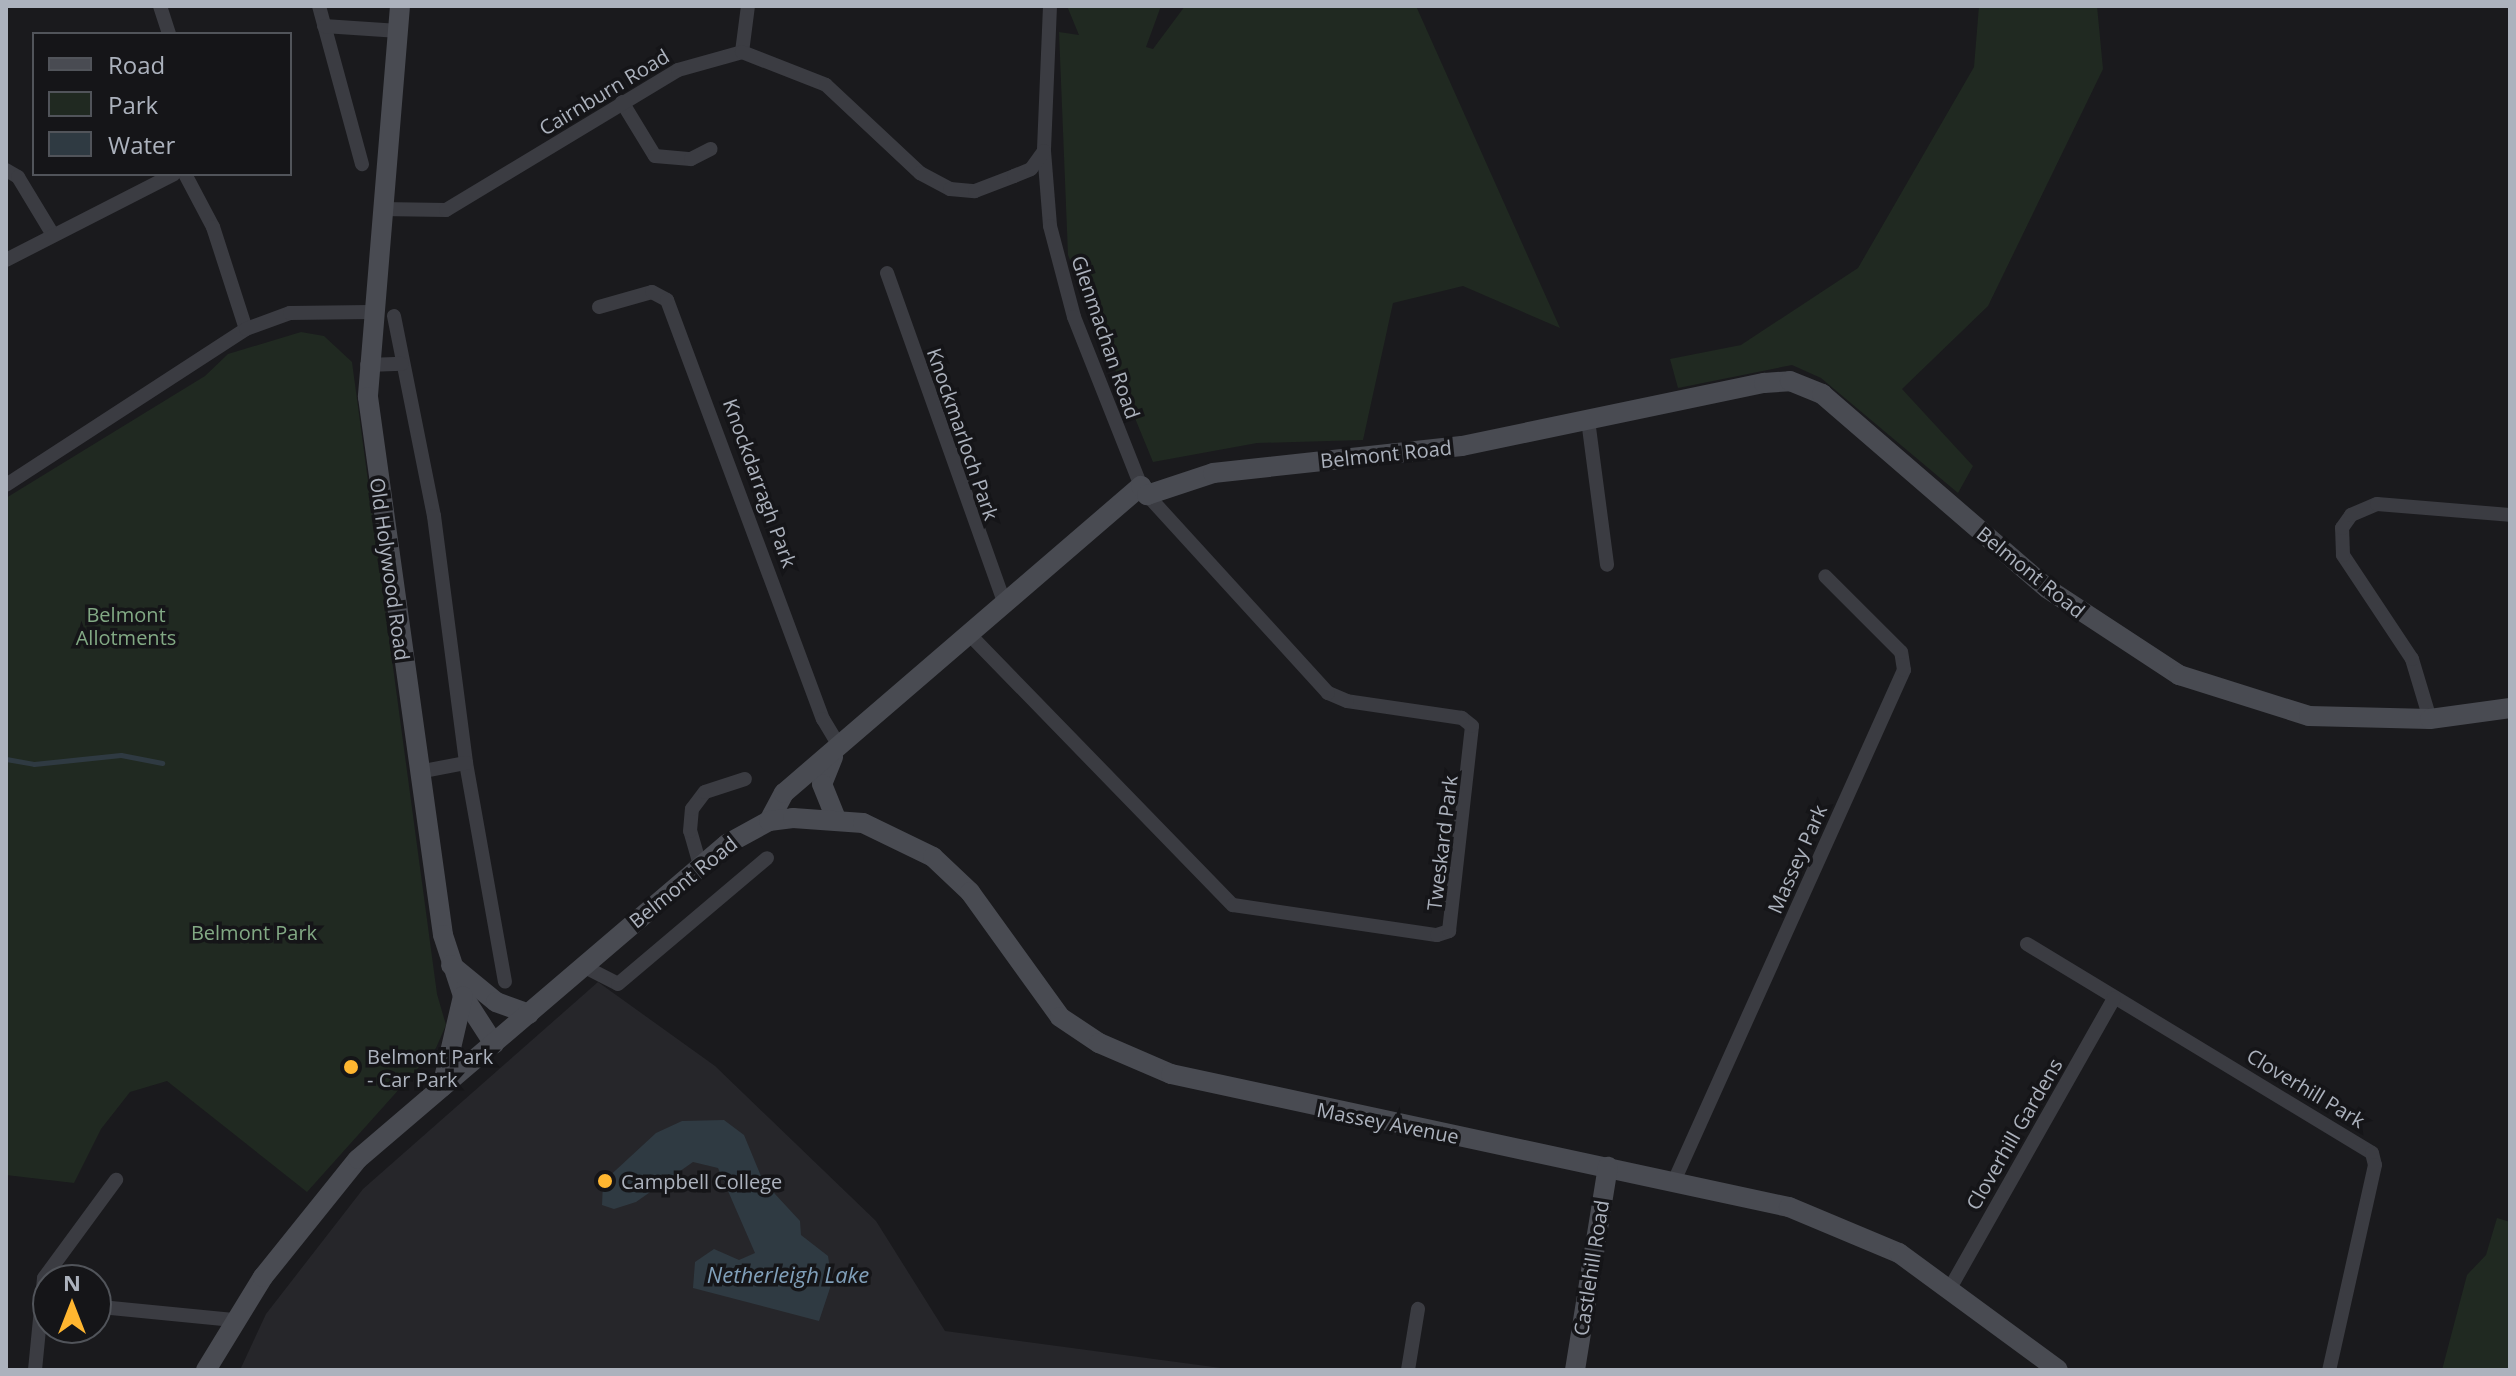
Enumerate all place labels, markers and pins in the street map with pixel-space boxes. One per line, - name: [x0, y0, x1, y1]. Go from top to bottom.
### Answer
- place label: Belmont Park - Car Park: [367, 1044, 493, 1091]
- marker: Belmont Park - Car Park: [342, 1058, 360, 1076]
- place label: Campbell College: [621, 1169, 782, 1193]
- marker: Campbell College: [596, 1172, 614, 1190]

